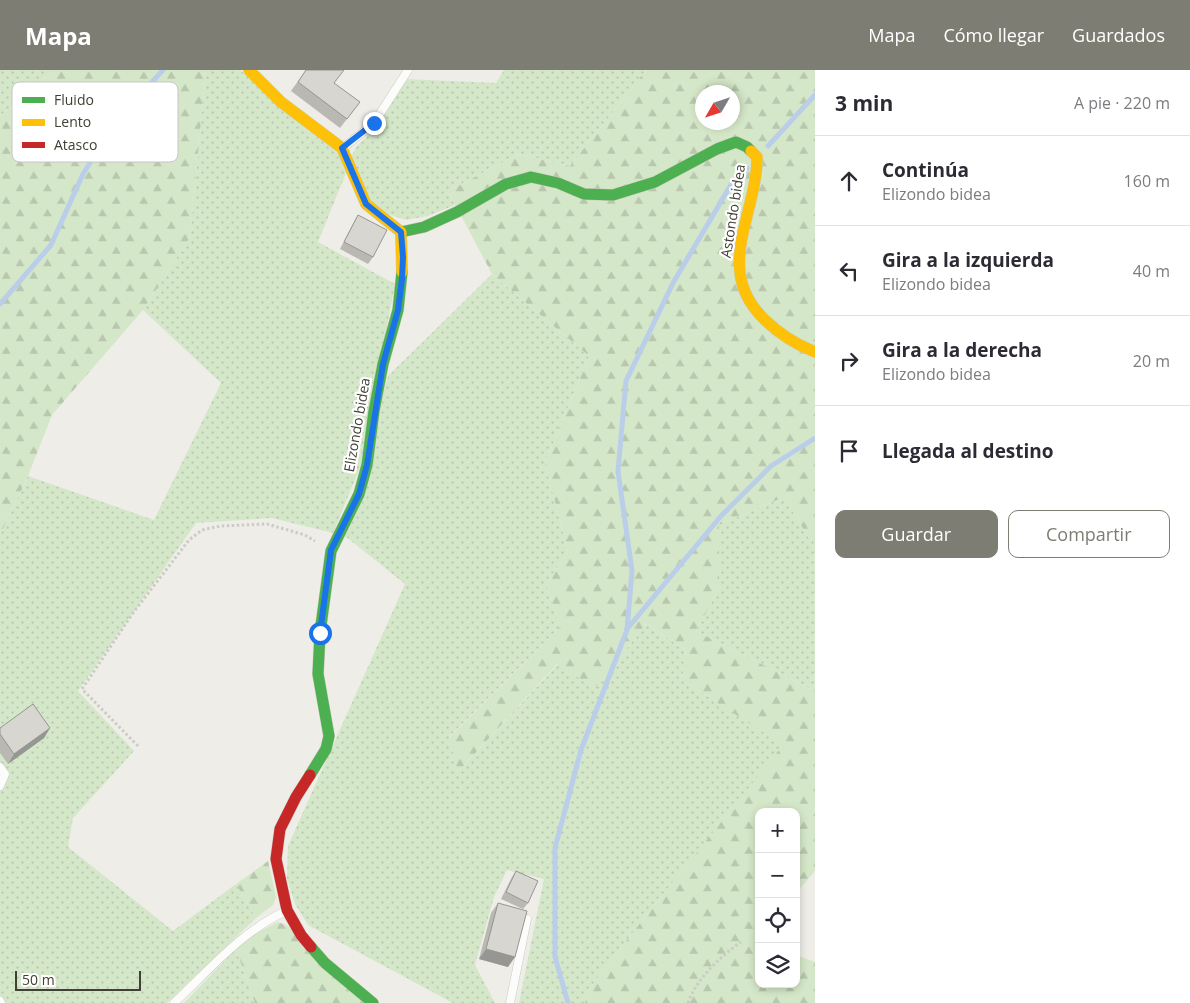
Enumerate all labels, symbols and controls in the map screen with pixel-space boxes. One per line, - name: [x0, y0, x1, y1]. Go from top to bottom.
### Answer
- text: Mapa: [25, 19, 92, 52]
- text: Mapa: [868, 23, 915, 47]
- text: Cómo llegar: [943, 23, 1044, 47]
- text: Guardados: [1072, 23, 1165, 47]
- legend: [12, 82, 178, 162]
- north arrow: [695, 85, 740, 130]
- text: 3 min: [835, 89, 893, 117]
- text: Fluido: [54, 90, 94, 109]
- text: A pie · 220 m: [1074, 92, 1170, 114]
- text: Lento: [54, 112, 91, 131]
- route end: [363, 112, 386, 135]
- text: Atasco: [54, 135, 97, 154]
- text: Continúa: [882, 157, 969, 183]
- street label: Astondo bidea: [716, 163, 749, 259]
- icon: ahead: [835, 167, 863, 195]
- text: 160 m: [1124, 170, 1170, 192]
- text: Elizondo bidea: [882, 183, 991, 205]
- text: Gira a la izquierda: [882, 247, 1054, 273]
- icon: left: [835, 257, 863, 285]
- text: 40 m: [1133, 260, 1170, 282]
- text: Elizondo bidea: [882, 273, 991, 295]
- text: Gira a la derecha: [882, 337, 1042, 363]
- icon: right: [835, 347, 863, 375]
- text: 20 m: [1133, 350, 1170, 372]
- text: Elizondo bidea: [882, 363, 991, 385]
- street label: Elizondo bidea: [339, 376, 374, 474]
- icon: arrive: [835, 437, 863, 465]
- text: Llegada al destino: [882, 438, 1054, 464]
- button: Guardar: [835, 510, 998, 558]
- button: Compartir: [1008, 510, 1170, 558]
- route start: [309, 622, 332, 645]
- map controls: [755, 808, 800, 988]
- button: +: [755, 808, 800, 853]
- button: −: [755, 853, 800, 898]
- button: locate: [755, 898, 800, 943]
- button: layers: [755, 943, 800, 988]
- scale bar: [15, 968, 141, 991]
- text: 50 m: [22, 970, 55, 989]

